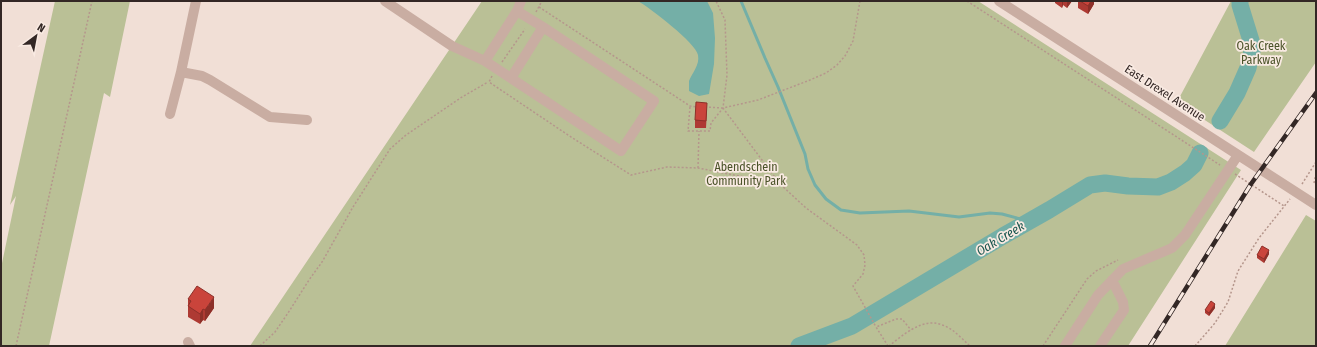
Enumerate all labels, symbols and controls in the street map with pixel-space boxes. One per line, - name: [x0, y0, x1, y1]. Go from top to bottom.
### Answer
- north arrow: [16, 16, 56, 56]
- text: N: [35, 21, 47, 35]
- park label: Oak Creek Parkway: [1237, 39, 1286, 67]
- street label: East Drexel Avenue: [1122, 62, 1208, 124]
- park label: Abendschein Community Park: [706, 160, 786, 188]
- water label: Oak Creek: [973, 218, 1028, 259]

